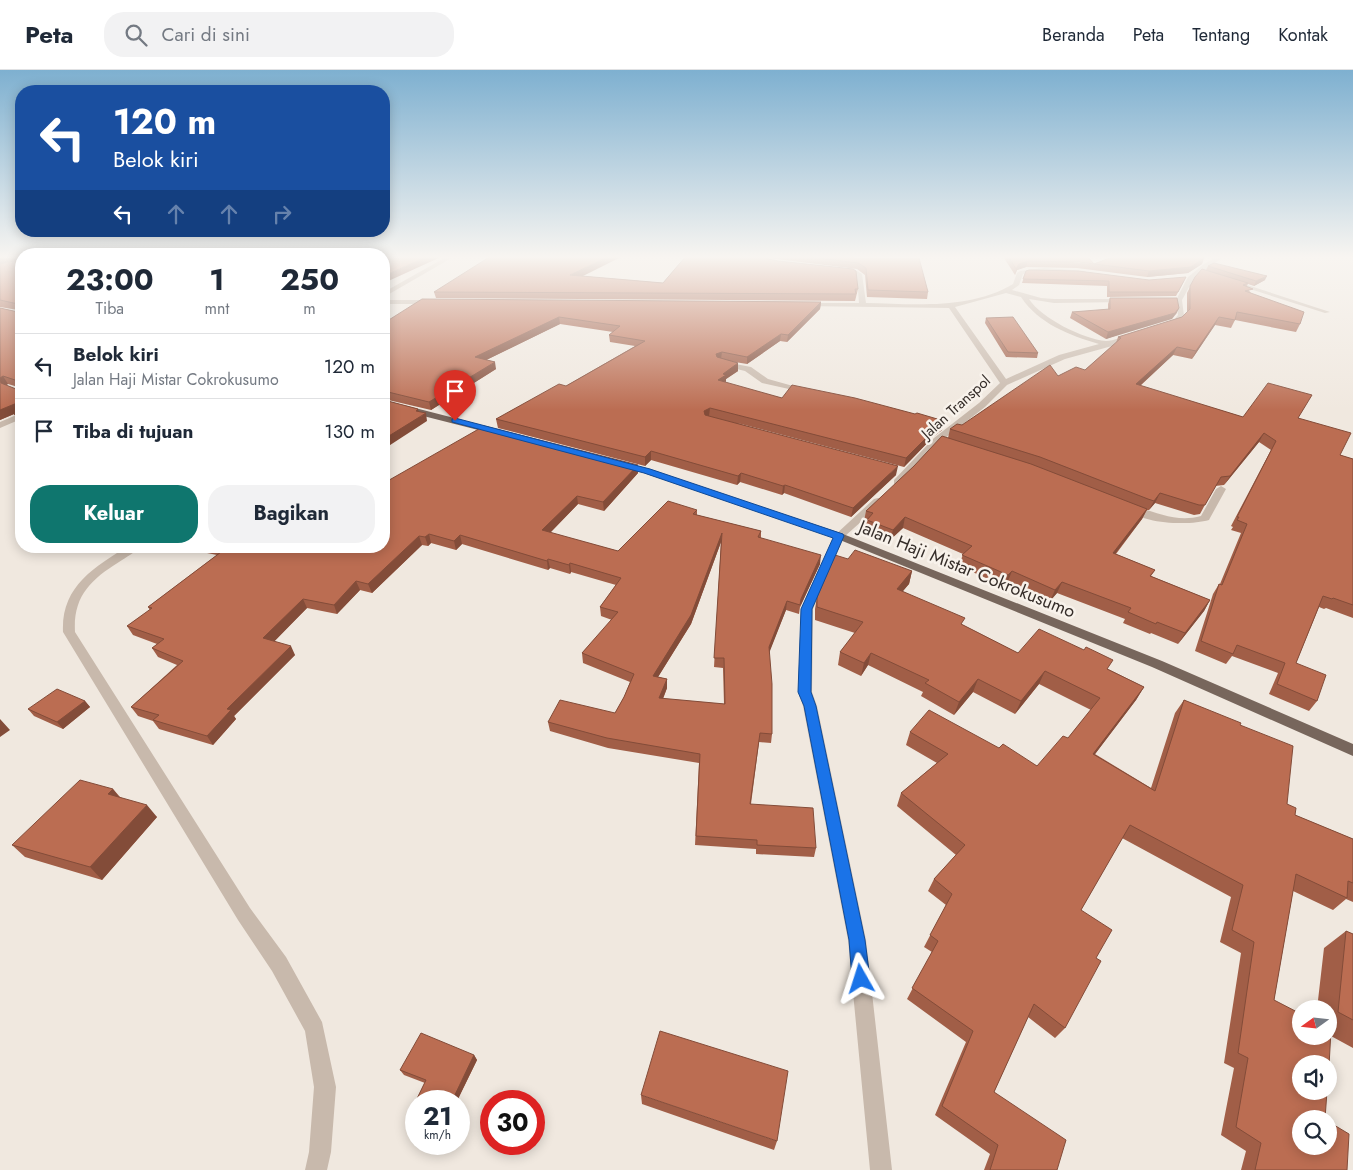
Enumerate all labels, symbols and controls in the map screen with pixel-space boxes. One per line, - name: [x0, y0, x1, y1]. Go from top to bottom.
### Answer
- search box: [104, 12, 454, 57]
- text: Peta: [25, 17, 74, 52]
- icon: search: [122, 21, 150, 49]
- text: Cari di sini: [162, 21, 250, 48]
- text: Beranda: [1042, 22, 1105, 48]
- text: Peta: [1133, 22, 1164, 48]
- text: Tentang: [1192, 22, 1250, 48]
- text: Kontak: [1278, 22, 1328, 48]
- text: 120 m: [113, 97, 216, 147]
- icon: left: [30, 105, 95, 170]
- text: Belok kiri: [113, 143, 199, 175]
- icon: left: [109, 200, 137, 228]
- icon: ahead: [162, 200, 190, 228]
- icon: ahead: [215, 200, 243, 228]
- icon: right: [268, 200, 296, 228]
- text: 23:00: [66, 258, 154, 301]
- text: 1: [209, 258, 225, 301]
- text: 250: [280, 258, 339, 301]
- text: Tiba: [96, 297, 124, 320]
- text: mnt: [205, 297, 229, 320]
- text: m: [303, 297, 316, 320]
- text: Belok kiri: [73, 341, 159, 368]
- icon: left: [30, 352, 58, 380]
- text: 120 m: [324, 353, 375, 380]
- text: Jalan Haji Mistar Cokrokusumo: [73, 368, 279, 391]
- pin: [434, 370, 476, 421]
- street label: Jalan Transpol: [915, 370, 995, 445]
- icon: arrive: [441, 377, 469, 405]
- icon: arrive: [30, 417, 58, 445]
- text: Tiba di tujuan: [73, 418, 193, 445]
- text: 130 m: [324, 418, 375, 445]
- button: Keluar: [30, 485, 198, 543]
- button: Bagikan: [208, 485, 375, 543]
- street label: Jalan Haji Mistar Cokrokusumo: [853, 513, 1079, 624]
- position arrow: [834, 952, 886, 1004]
- north arrow: [1292, 1000, 1338, 1045]
- map controls: [1292, 1000, 1337, 1155]
- button: sound: [1292, 1055, 1337, 1100]
- speed limit sign: 30: [480, 1090, 545, 1155]
- text: 21: [423, 1098, 452, 1134]
- button: search: [1292, 1110, 1337, 1155]
- text: km/h: [424, 1126, 451, 1144]

